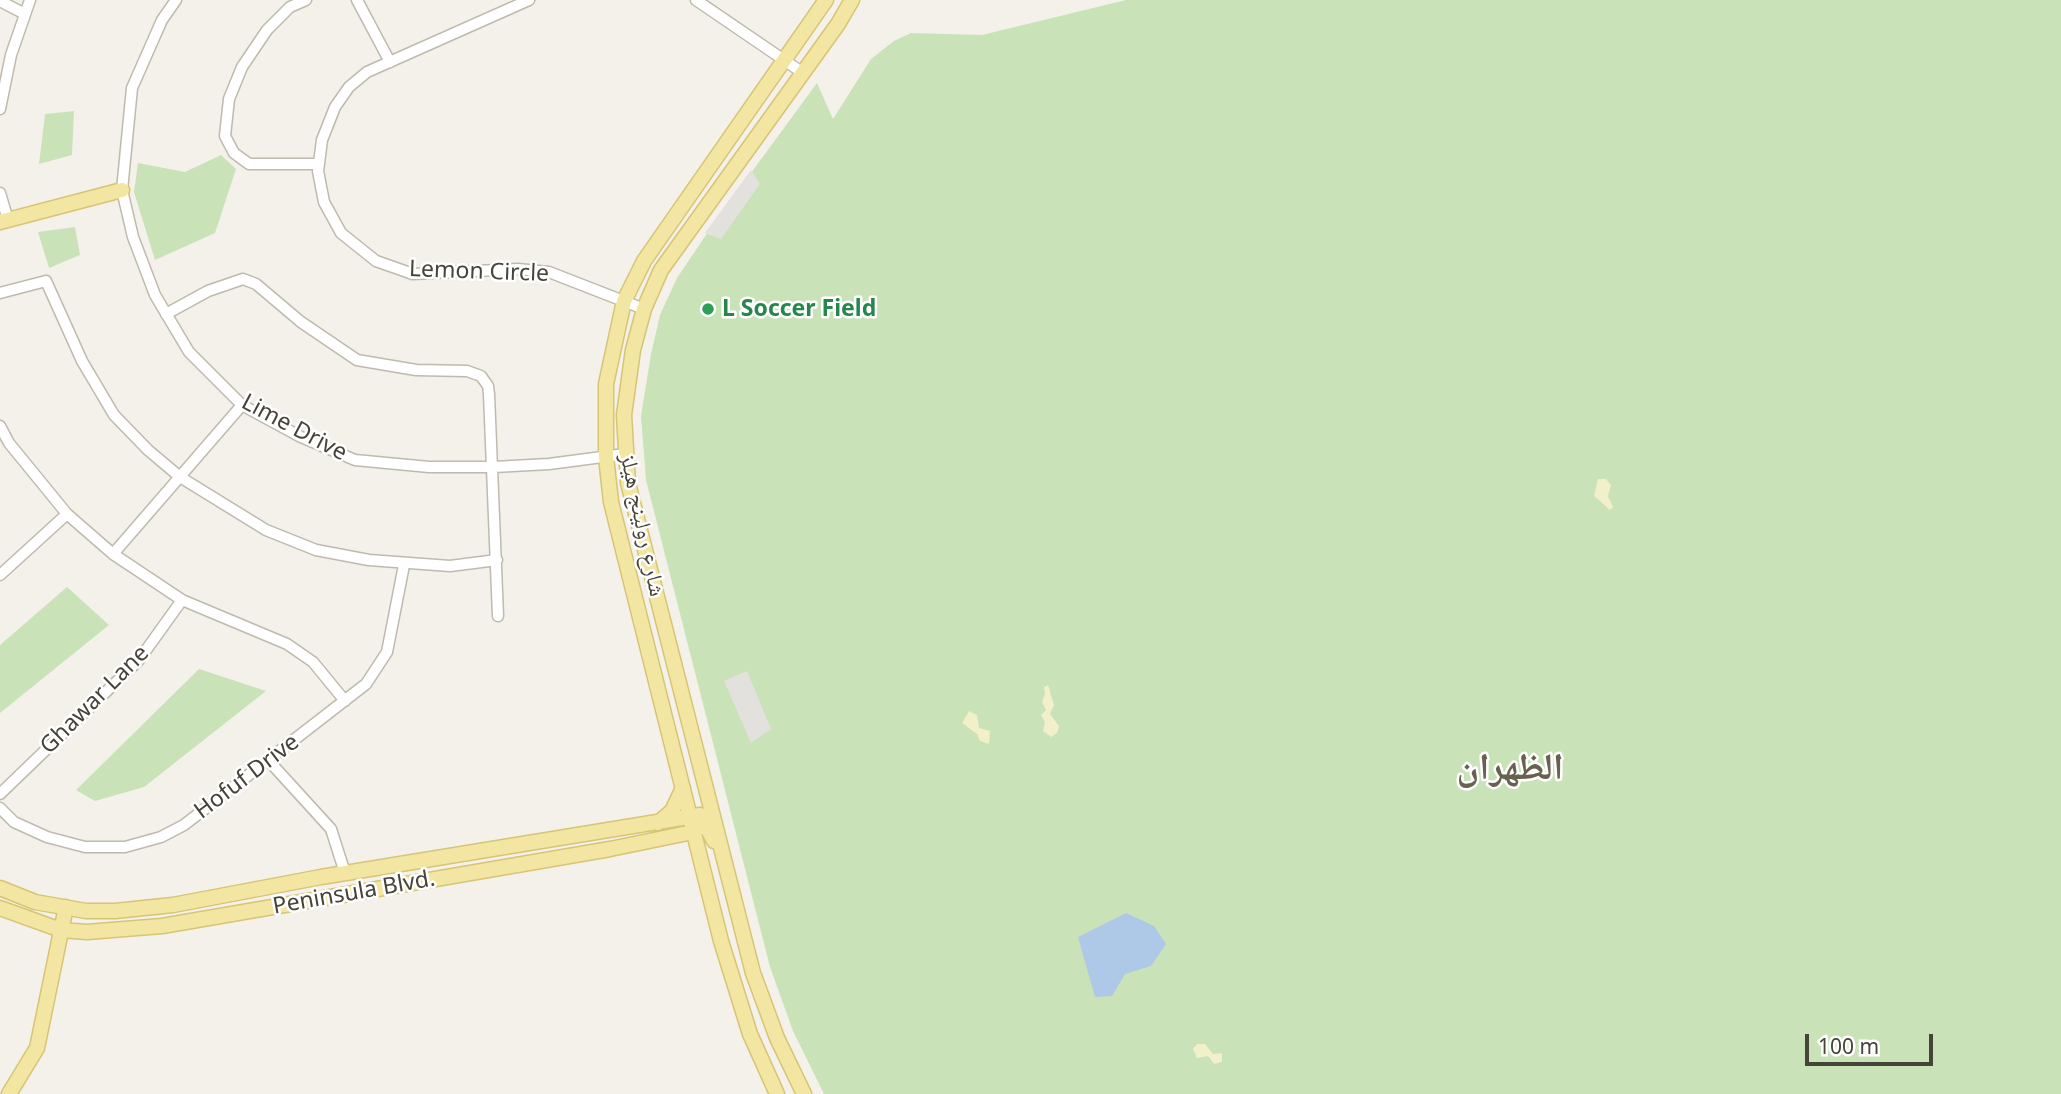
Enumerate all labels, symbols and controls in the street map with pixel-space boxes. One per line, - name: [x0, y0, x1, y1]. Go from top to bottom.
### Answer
- street label: Lemon Circle: [409, 256, 549, 288]
- place label: L Soccer Field: [722, 295, 876, 323]
- marker: L Soccer Field: [700, 301, 716, 317]
- street label: Lime Drive: [237, 389, 351, 467]
- street label: شارع رولينج هيلز: [613, 451, 671, 599]
- street label: Ghawar Lane: [35, 640, 155, 760]
- street label: Hofuf Drive: [189, 729, 305, 825]
- district label: الظهران: [1457, 746, 1563, 790]
- street label: Peninsula Blvd.: [271, 865, 437, 921]
- scale bar: [1809, 1020, 1937, 1064]
- text: 100 m: [1818, 1032, 1879, 1060]

